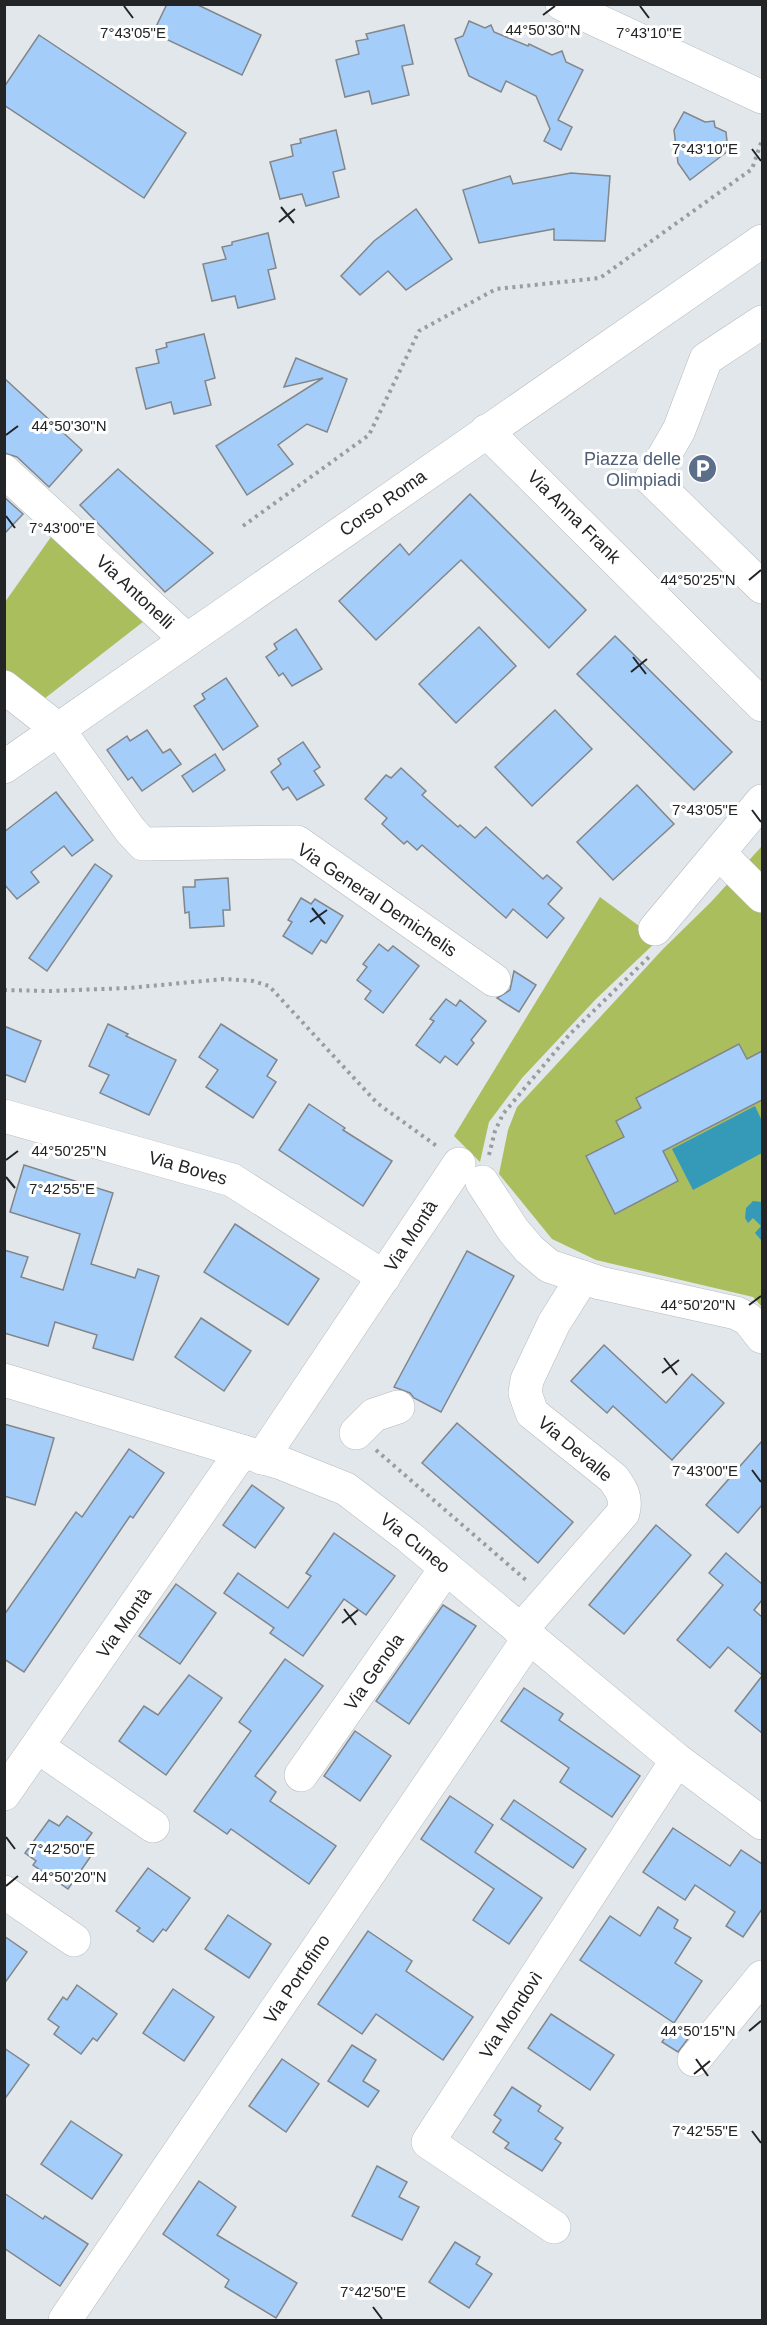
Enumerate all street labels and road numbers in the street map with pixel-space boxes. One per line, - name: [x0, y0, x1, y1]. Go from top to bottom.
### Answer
- street label: Corso Roma: [336, 465, 431, 540]
- street label: Via Anna Frank: [524, 467, 625, 568]
- street label: Via Antonelli: [92, 551, 178, 633]
- street label: Via General Demichelis: [294, 839, 460, 961]
- street label: Via Boves: [146, 1147, 230, 1189]
- street label: Via Montà: [381, 1196, 442, 1275]
- street label: Via Devalle: [534, 1412, 616, 1486]
- street label: Via Cuneo: [376, 1509, 454, 1577]
- street label: Via Montà: [93, 1583, 156, 1662]
- street label: Via Genola: [340, 1629, 408, 1714]
- street label: Via Portofino: [260, 1931, 334, 2027]
- street label: Via Mondovì: [475, 1968, 547, 2062]

